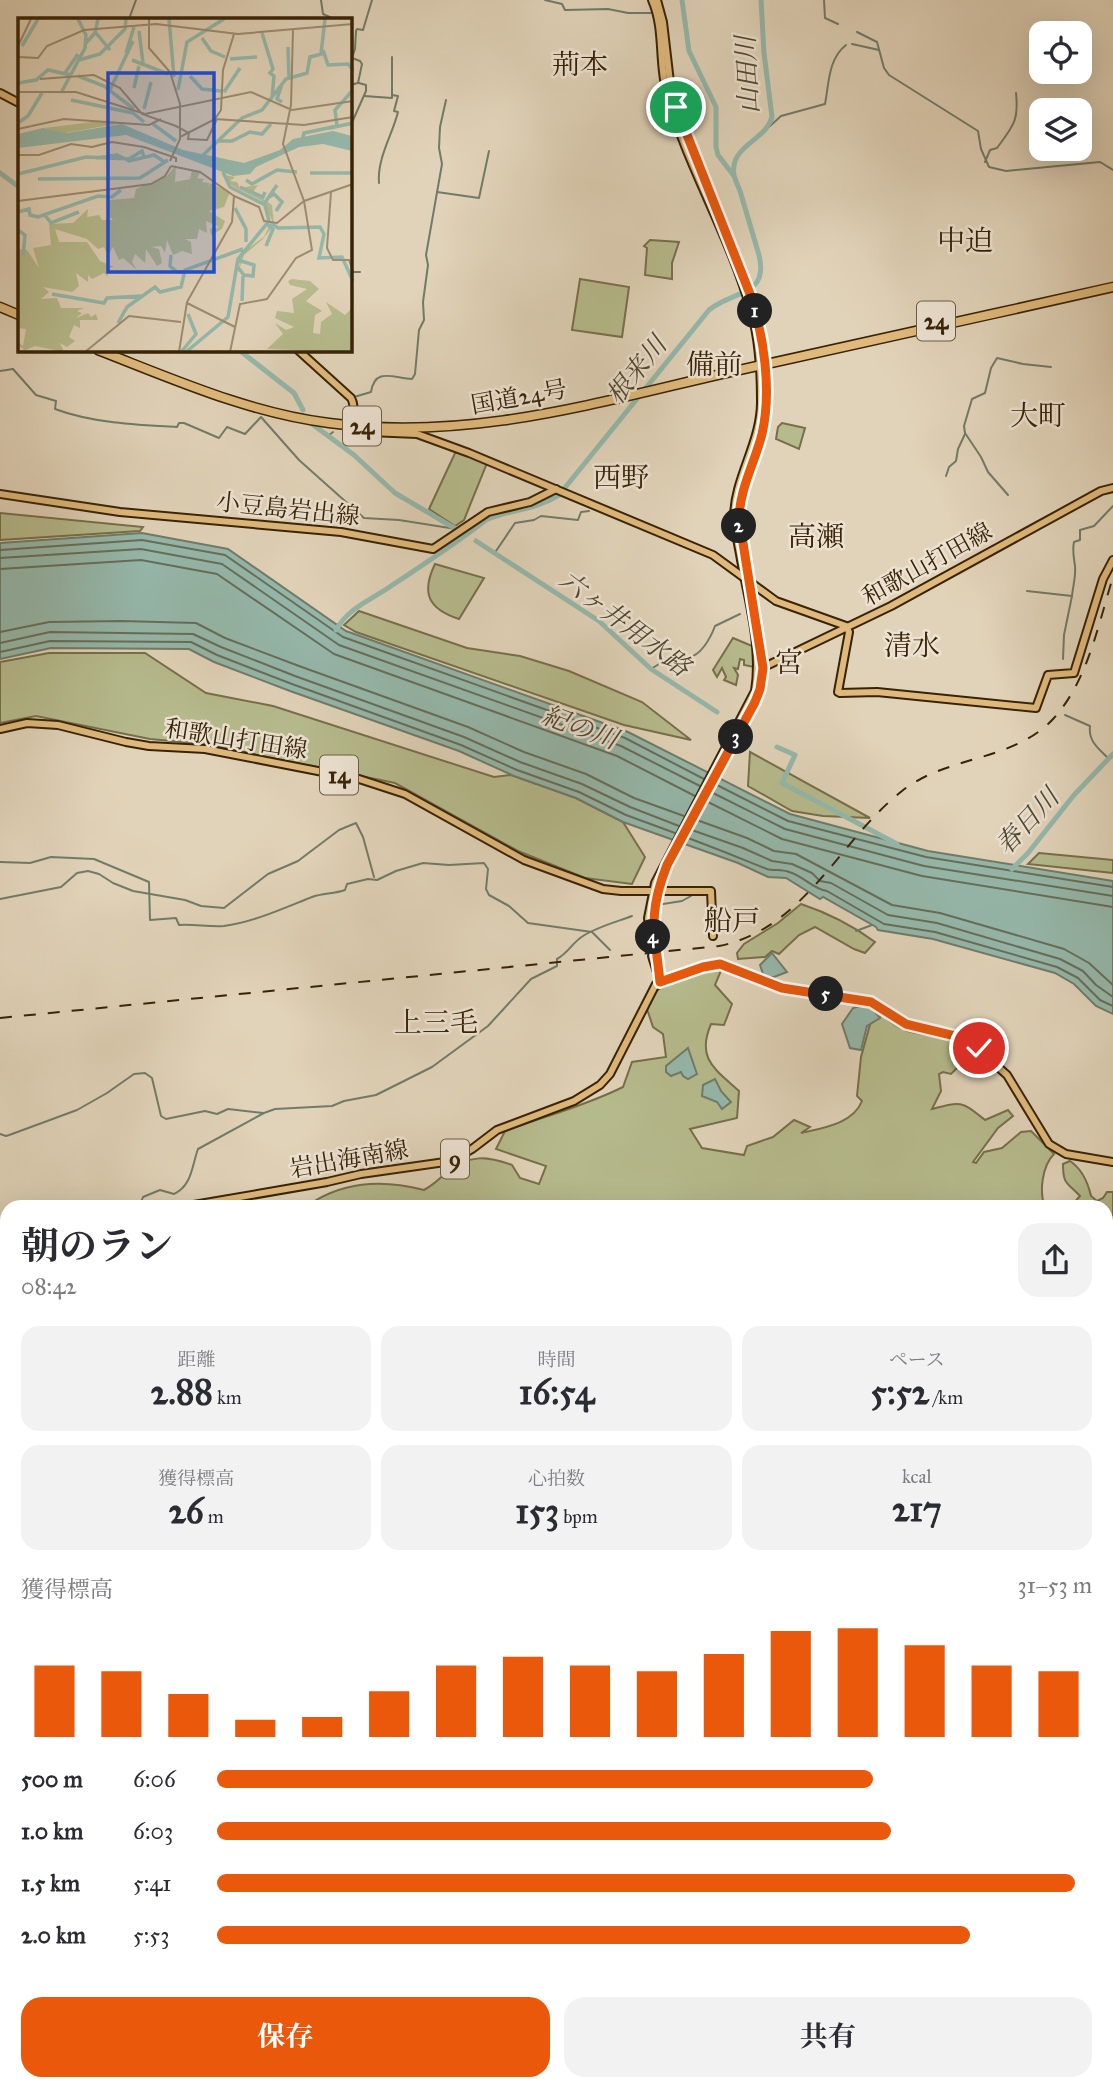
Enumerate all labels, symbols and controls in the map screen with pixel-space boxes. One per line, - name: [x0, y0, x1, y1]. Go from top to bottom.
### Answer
- inset map: [18, 18, 352, 352]
- map controls: [1029, 21, 1092, 161]
- button: locate: [1029, 21, 1092, 84]
- water label: 山田川: [729, 32, 765, 115]
- district label: 荊本: [552, 47, 608, 82]
- pin: [646, 77, 706, 137]
- icon: arrive: [657, 88, 695, 126]
- button: layers: [1029, 98, 1092, 161]
- district label: 中迫: [937, 223, 993, 258]
- pin: 1: [738, 294, 772, 328]
- text: 1: [751, 299, 758, 322]
- road number: 24: [917, 302, 955, 340]
- water label: 根来川: [599, 327, 675, 410]
- district label: 備前: [686, 347, 742, 382]
- street label: 国道24号: [469, 374, 569, 420]
- district label: 大町: [1010, 398, 1066, 433]
- road number: 24: [343, 406, 381, 446]
- district label: 西野: [593, 460, 649, 495]
- street label: 小豆島岩出線: [215, 487, 361, 531]
- pin: 2: [722, 508, 756, 544]
- text: 2: [734, 514, 743, 537]
- street label: 和歌山打田線: [857, 516, 997, 612]
- district label: 高瀬: [788, 519, 844, 554]
- water label: 六ヶ井用水路: [553, 563, 699, 684]
- district label: 清水: [884, 628, 940, 663]
- district label: 宮: [775, 645, 803, 680]
- water label: 紀の川: [538, 699, 625, 756]
- street label: 和歌山打田線: [163, 713, 309, 765]
- pin: 3: [718, 720, 754, 754]
- text: 3: [732, 725, 739, 748]
- road number: 14: [320, 755, 358, 794]
- water label: 春日川: [989, 779, 1067, 860]
- district label: 船戸: [704, 903, 760, 938]
- pin: 4: [636, 920, 670, 954]
- text: 4: [647, 925, 658, 948]
- pin: 5: [808, 976, 844, 1012]
- text: 5: [821, 982, 830, 1005]
- district label: 上三毛: [394, 1005, 478, 1040]
- pin: [949, 1018, 1009, 1078]
- icon: check: [960, 1029, 998, 1067]
- street label: 岩出海南線: [287, 1134, 411, 1184]
- road number: 9: [441, 1140, 469, 1178]
- text: 朝のラン: [21, 1223, 173, 1269]
- button: share: [1018, 1223, 1092, 1297]
- text: 08:42: [21, 1272, 77, 1300]
- text: 距離: [177, 1348, 215, 1371]
- text: 時間: [537, 1348, 576, 1371]
- text: ペース: [889, 1348, 945, 1371]
- text: 2.88: [150, 1371, 213, 1414]
- text: 16:54: [519, 1371, 594, 1414]
- text: 5:52: [871, 1371, 929, 1414]
- text: km: [213, 1386, 242, 1409]
- text: /km: [929, 1386, 963, 1409]
- text: kcal: [902, 1465, 932, 1488]
- text: 獲得標高: [158, 1467, 234, 1490]
- text: 心拍数: [528, 1467, 585, 1490]
- text: 217: [892, 1488, 942, 1531]
- text: 26: [169, 1490, 204, 1533]
- text: 153: [515, 1490, 559, 1533]
- text: m: [204, 1505, 224, 1528]
- text: bpm: [559, 1505, 598, 1528]
- text: 31–53 m: [1018, 1571, 1092, 1599]
- text: 獲得標高: [21, 1575, 113, 1603]
- text: 500 m: [21, 1765, 83, 1793]
- text: 6:06: [133, 1765, 176, 1793]
- text: 1.0 km: [21, 1817, 83, 1845]
- text: 6:03: [133, 1817, 173, 1845]
- text: 1.5 km: [21, 1869, 80, 1897]
- text: 5:41: [133, 1869, 171, 1897]
- text: 2.0 km: [21, 1921, 86, 1949]
- text: 5:53: [133, 1921, 169, 1949]
- button: 保存: [21, 1997, 550, 2077]
- button: 共有: [564, 1997, 1092, 2077]

